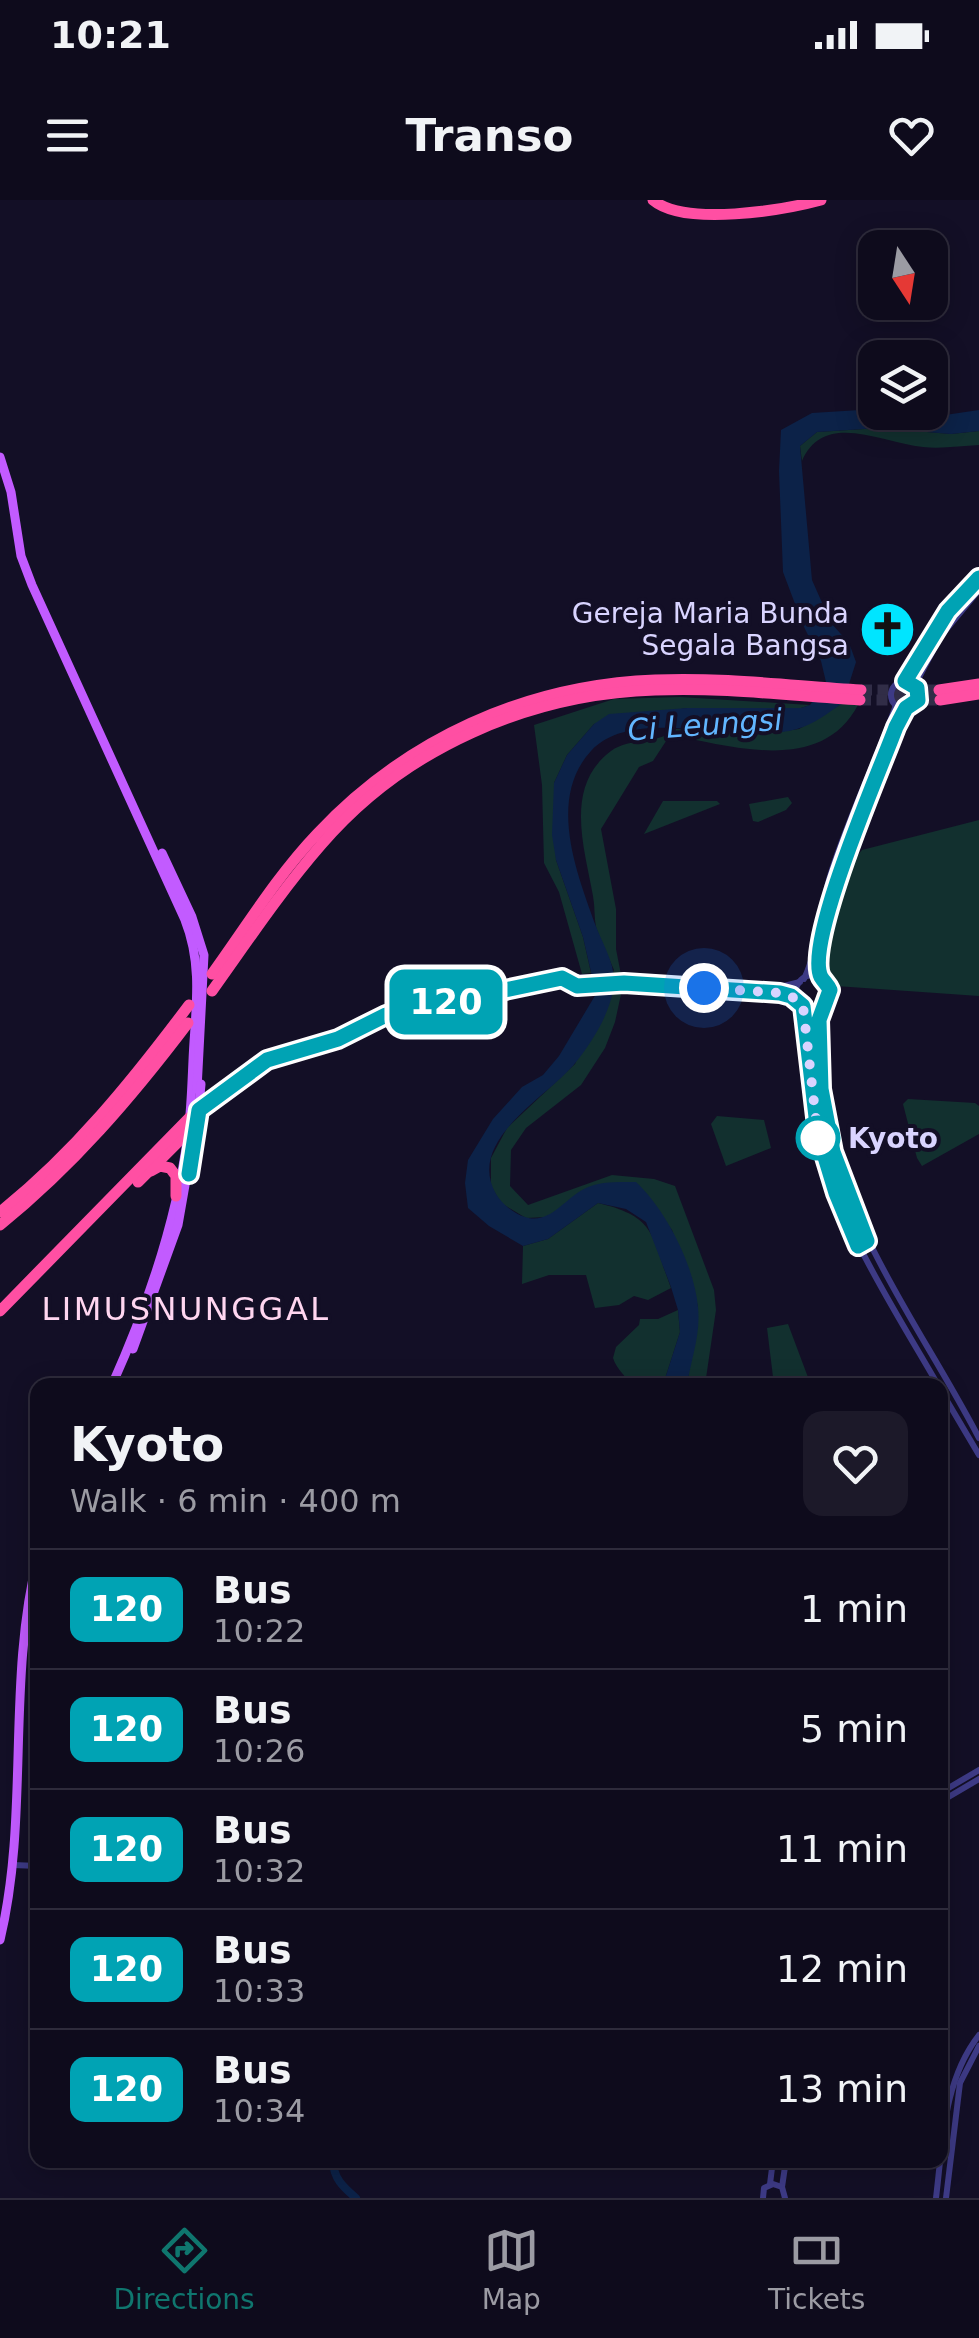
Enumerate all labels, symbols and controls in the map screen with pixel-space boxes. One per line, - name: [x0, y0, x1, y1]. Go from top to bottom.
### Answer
- text: 10:21: [50, 13, 171, 57]
- icon: menu: [40, 108, 95, 163]
- icon: heart: [884, 108, 939, 163]
- text: Transo: [405, 109, 574, 162]
- north arrow: [858, 230, 948, 320]
- map controls: [858, 230, 948, 430]
- button: layers: [858, 340, 948, 430]
- place label: Gereja Maria Bunda Segala Bangsa: [572, 597, 849, 662]
- church icon: Gereja Maria Bunda Segala Bangsa: [858, 599, 918, 659]
- water label: Ci Leungsi: [626, 702, 784, 747]
- your location: [679, 963, 729, 1013]
- line badge: 120: [388, 970, 504, 1034]
- text: 120: [409, 982, 483, 1022]
- marker: Kyoto: [797, 1117, 839, 1159]
- place label: Kyoto: [848, 1122, 938, 1155]
- district label: LIMUSNUNGGAL: [41, 1290, 331, 1328]
- button: heart: [803, 1411, 908, 1516]
- text: Kyoto: [70, 1416, 224, 1472]
- text: Walk · 6 min · 400 m: [70, 1482, 401, 1520]
- text: Bus: [213, 1568, 292, 1612]
- text: 1 min: [800, 1587, 908, 1631]
- text: 120: [90, 1589, 163, 1629]
- text: 10:22: [213, 1612, 305, 1650]
- text: Bus: [213, 1688, 292, 1732]
- text: 5 min: [800, 1707, 908, 1751]
- text: 120: [90, 1709, 163, 1749]
- text: 10:26: [213, 1732, 305, 1770]
- text: Bus: [213, 1808, 292, 1852]
- text: 11 min: [776, 1827, 908, 1871]
- text: 120: [90, 1829, 163, 1869]
- text: 10:32: [213, 1852, 305, 1890]
- text: Bus: [213, 1928, 292, 1972]
- text: 12 min: [776, 1947, 908, 1991]
- text: 120: [90, 1949, 163, 1989]
- text: 10:33: [213, 1972, 305, 2010]
- text: Bus: [213, 2048, 292, 2092]
- text: 13 min: [776, 2067, 908, 2111]
- text: 120: [90, 2069, 163, 2109]
- text: 10:34: [213, 2092, 305, 2130]
- tab: Directions: [114, 2223, 255, 2316]
- tab: Map: [482, 2223, 541, 2316]
- tab: Tickets: [768, 2223, 865, 2316]

